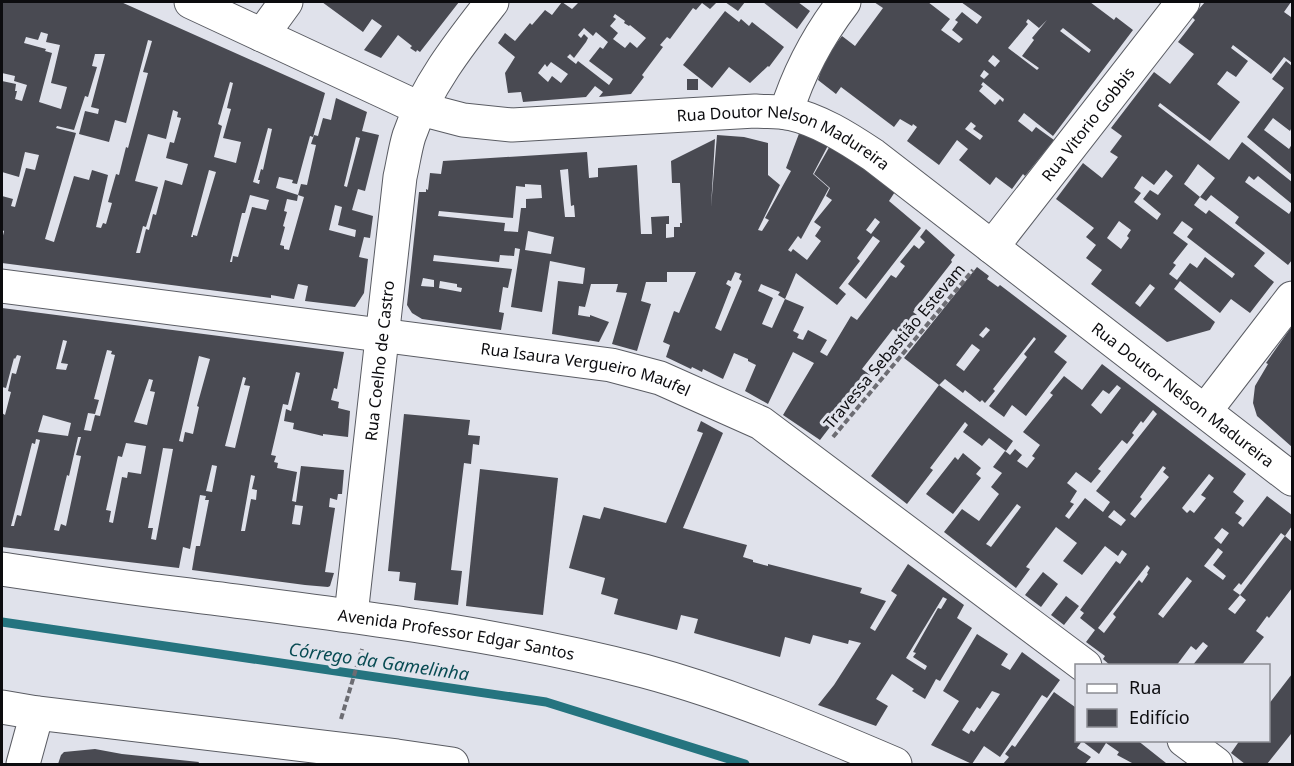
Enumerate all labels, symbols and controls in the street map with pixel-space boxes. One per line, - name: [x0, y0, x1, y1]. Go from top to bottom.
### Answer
- street label: Rua Vitorio Gobbis: [1036, 62, 1140, 186]
- street label: Rua Doutor Nelson Madureira: [676, 100, 894, 175]
- street label: Travessa Sebastião Estevam: [818, 259, 970, 433]
- street label: Rua Coelho de Castro: [360, 279, 399, 442]
- street label: Rua Doutor Nelson Madureira: [1087, 317, 1279, 472]
- street label: Rua Isaura Vergueiro Maufel: [479, 337, 694, 401]
- street label: Avenida Professor Edgar Santos: [337, 604, 577, 665]
- water label: Córrego da Gamelinha: [287, 636, 471, 686]
- legend: [1075, 664, 1270, 742]
- text: Rua: [1129, 675, 1161, 699]
- text: Edifício: [1129, 705, 1190, 729]

